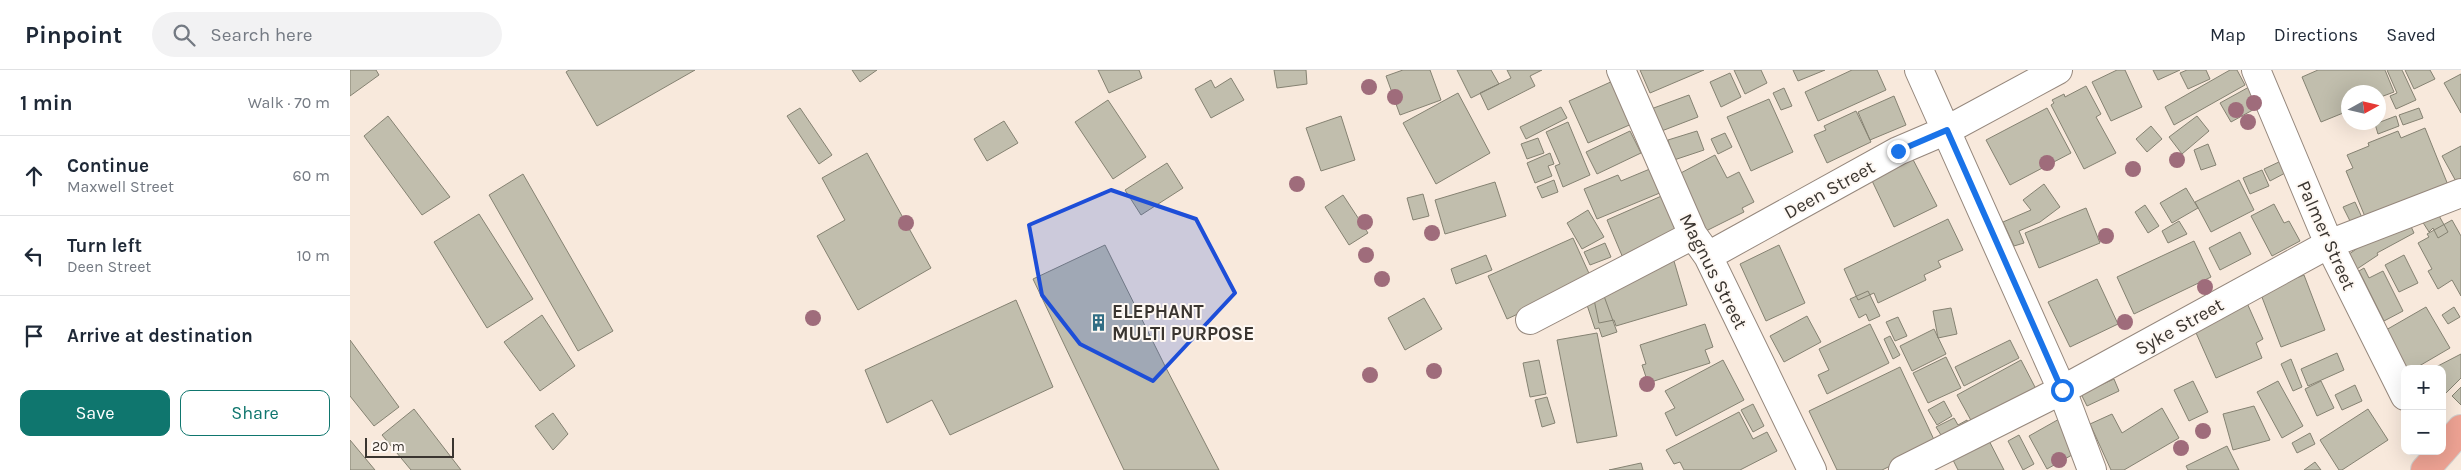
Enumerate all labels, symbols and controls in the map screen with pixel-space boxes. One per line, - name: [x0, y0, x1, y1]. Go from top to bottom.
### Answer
- search box: [152, 12, 502, 57]
- text: Pinpoint: [25, 21, 122, 49]
- icon: search: [170, 21, 198, 49]
- text: Search here: [210, 24, 312, 46]
- text: Map: [2210, 24, 2246, 46]
- text: Directions: [2274, 24, 2358, 46]
- text: Saved: [2386, 24, 2436, 46]
- north arrow: [2341, 85, 2386, 130]
- text: 1 min: [20, 91, 73, 115]
- text: Walk · 70 m: [248, 93, 330, 112]
- route end: [1887, 140, 1910, 163]
- text: Continue: [67, 155, 149, 177]
- street label: Deen Street: [1780, 156, 1879, 224]
- icon: ahead: [20, 162, 48, 190]
- text: 60 m: [293, 166, 330, 185]
- text: Maxwell Street: [67, 177, 174, 196]
- street label: Palmer Street: [2292, 177, 2360, 293]
- street label: Magnus Street: [1675, 210, 1752, 333]
- text: Turn left: [67, 235, 142, 257]
- icon: left: [20, 242, 48, 270]
- text: 10 m: [296, 246, 330, 265]
- text: Deen Street: [67, 257, 151, 276]
- street label: Syke Street: [2132, 294, 2227, 360]
- place label: ELEPHANT MULTI PURPOSE: [1112, 301, 1254, 345]
- building icon: ELEPHANT MULTI PURPOSE: [1088, 312, 1108, 332]
- icon: arrive: [20, 322, 48, 350]
- text: Arrive at destination: [67, 325, 253, 347]
- map controls: [2401, 365, 2446, 455]
- button: +: [2401, 365, 2446, 410]
- route start: [2051, 379, 2074, 402]
- button: Save: [20, 390, 170, 436]
- button: Share: [180, 390, 330, 436]
- button: −: [2401, 410, 2446, 455]
- scale bar: [365, 435, 454, 458]
- text: 20 m: [372, 438, 405, 455]

